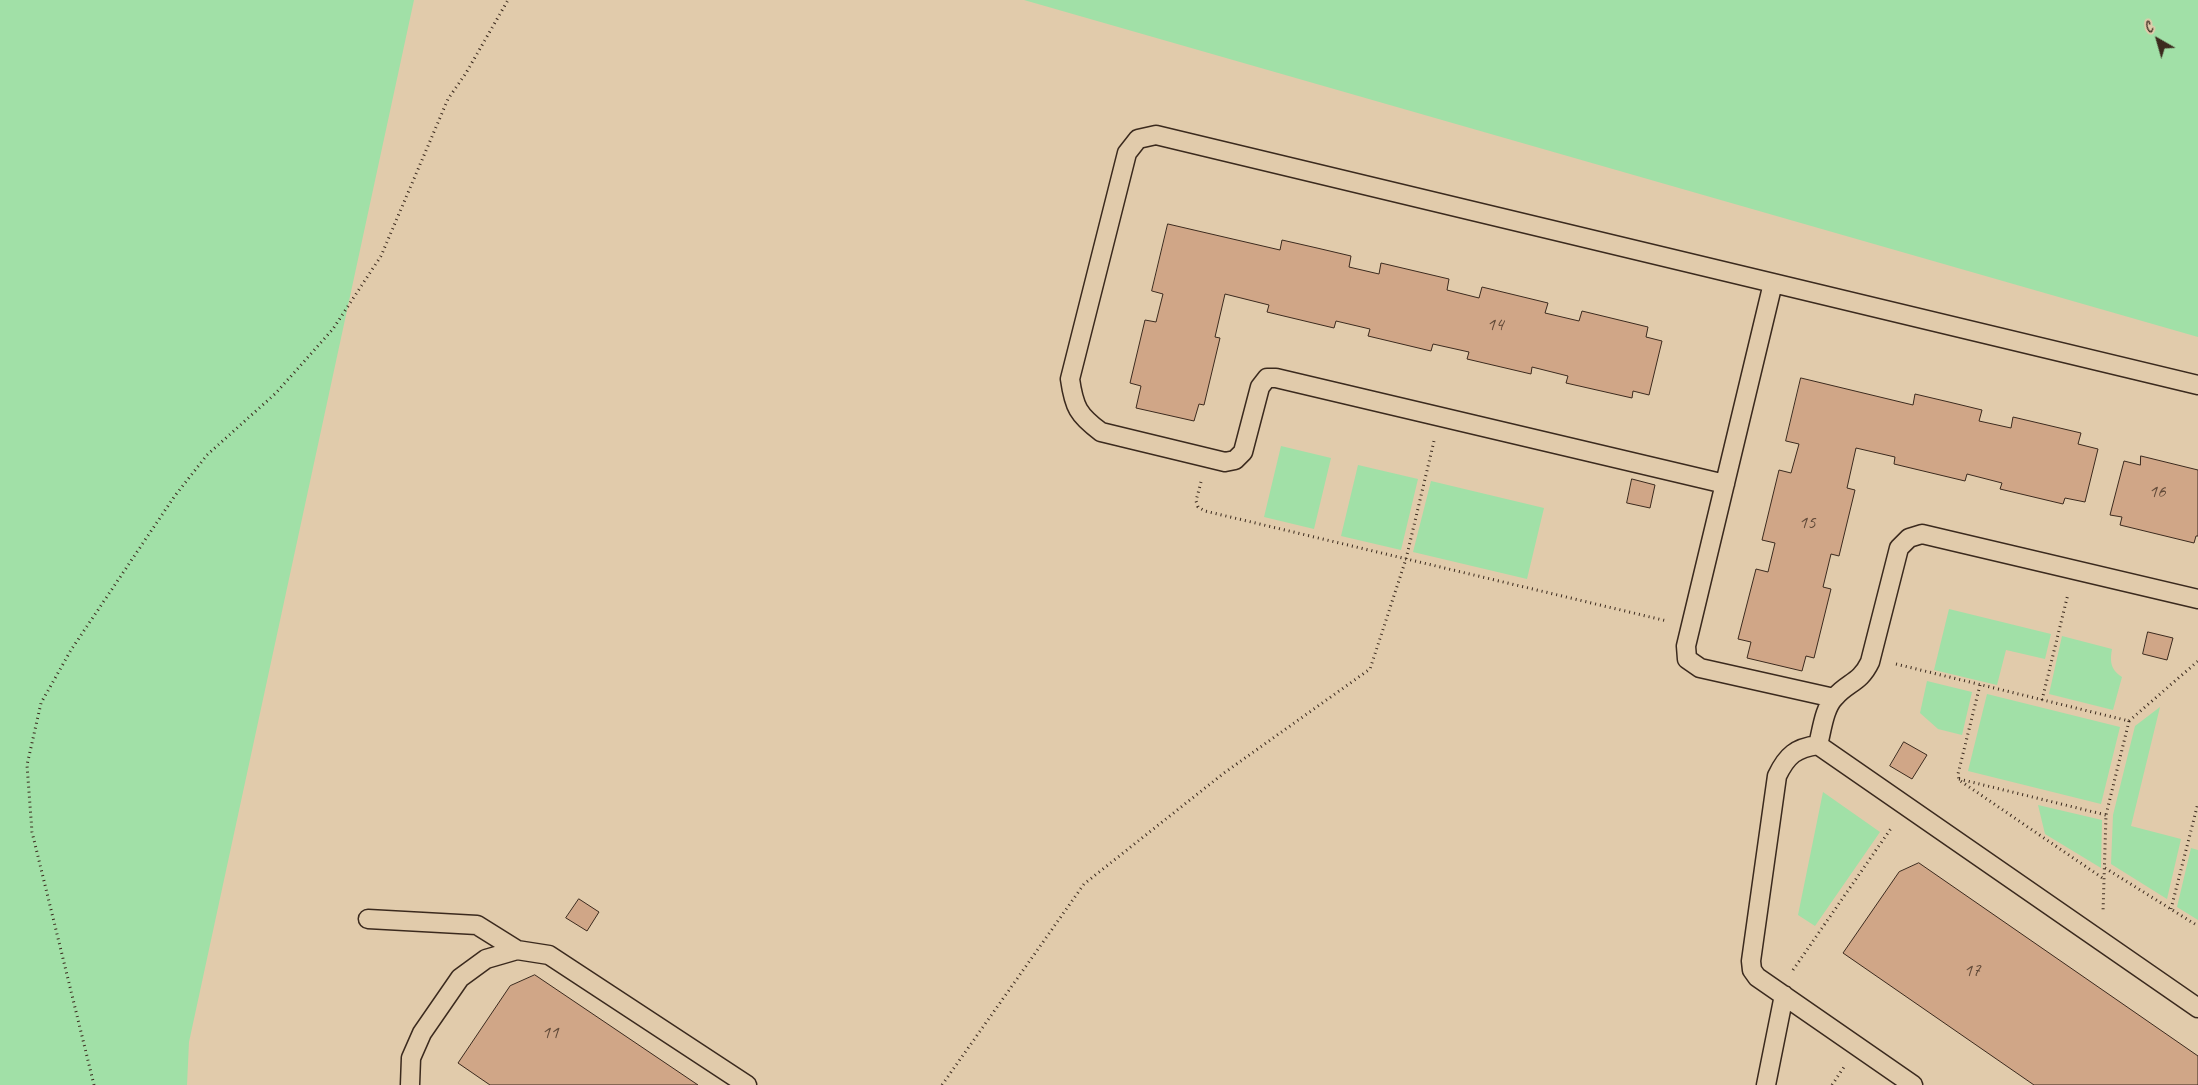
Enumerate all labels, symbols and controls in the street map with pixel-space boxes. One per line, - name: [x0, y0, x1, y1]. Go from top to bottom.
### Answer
- north arrow: [2133, 15, 2183, 65]
- text: С: [2141, 19, 2156, 37]
- house number: 14: [1486, 314, 1504, 336]
- house number: 16: [2148, 481, 2166, 503]
- house number: 15: [1798, 512, 1816, 534]
- house number: 17: [1963, 960, 1981, 982]
- house number: 11: [541, 1022, 559, 1044]

